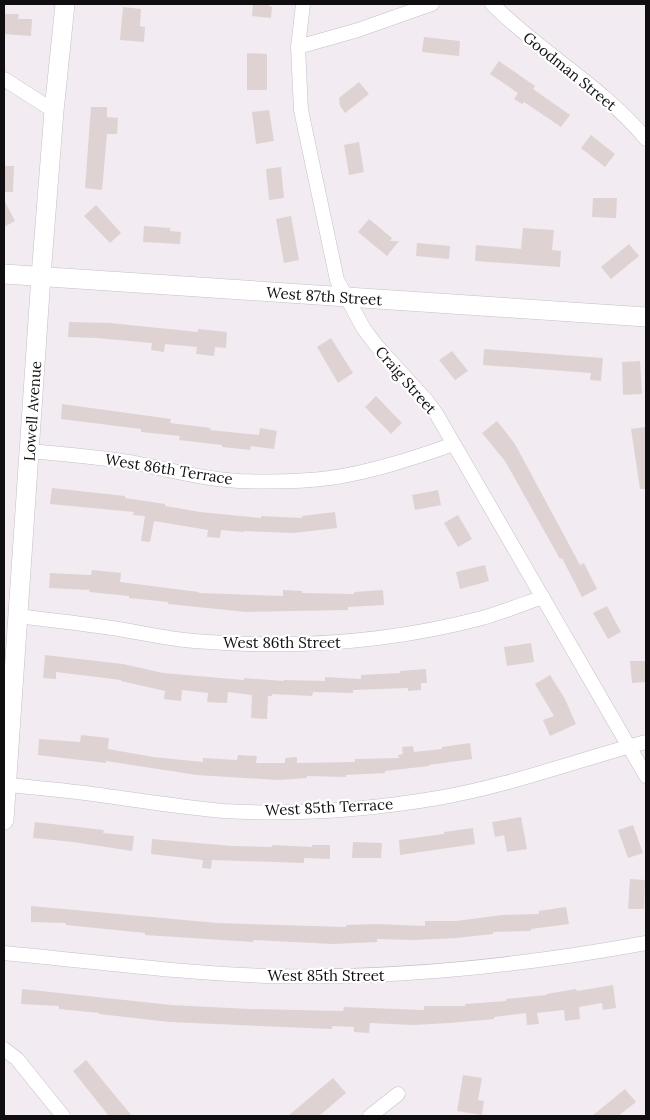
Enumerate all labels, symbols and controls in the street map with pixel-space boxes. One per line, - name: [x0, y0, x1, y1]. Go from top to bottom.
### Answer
- street label: Goodman Street: [519, 28, 621, 115]
- street label: West 87th Street: [266, 282, 383, 309]
- street label: Craig Street: [371, 342, 441, 418]
- street label: Lowell Avenue: [19, 360, 45, 462]
- street label: West 86th Terrace: [104, 450, 234, 488]
- street label: West 86th Street: [223, 633, 341, 652]
- street label: West 85th Terrace: [265, 794, 393, 820]
- street label: West 85th Street: [267, 966, 385, 985]

